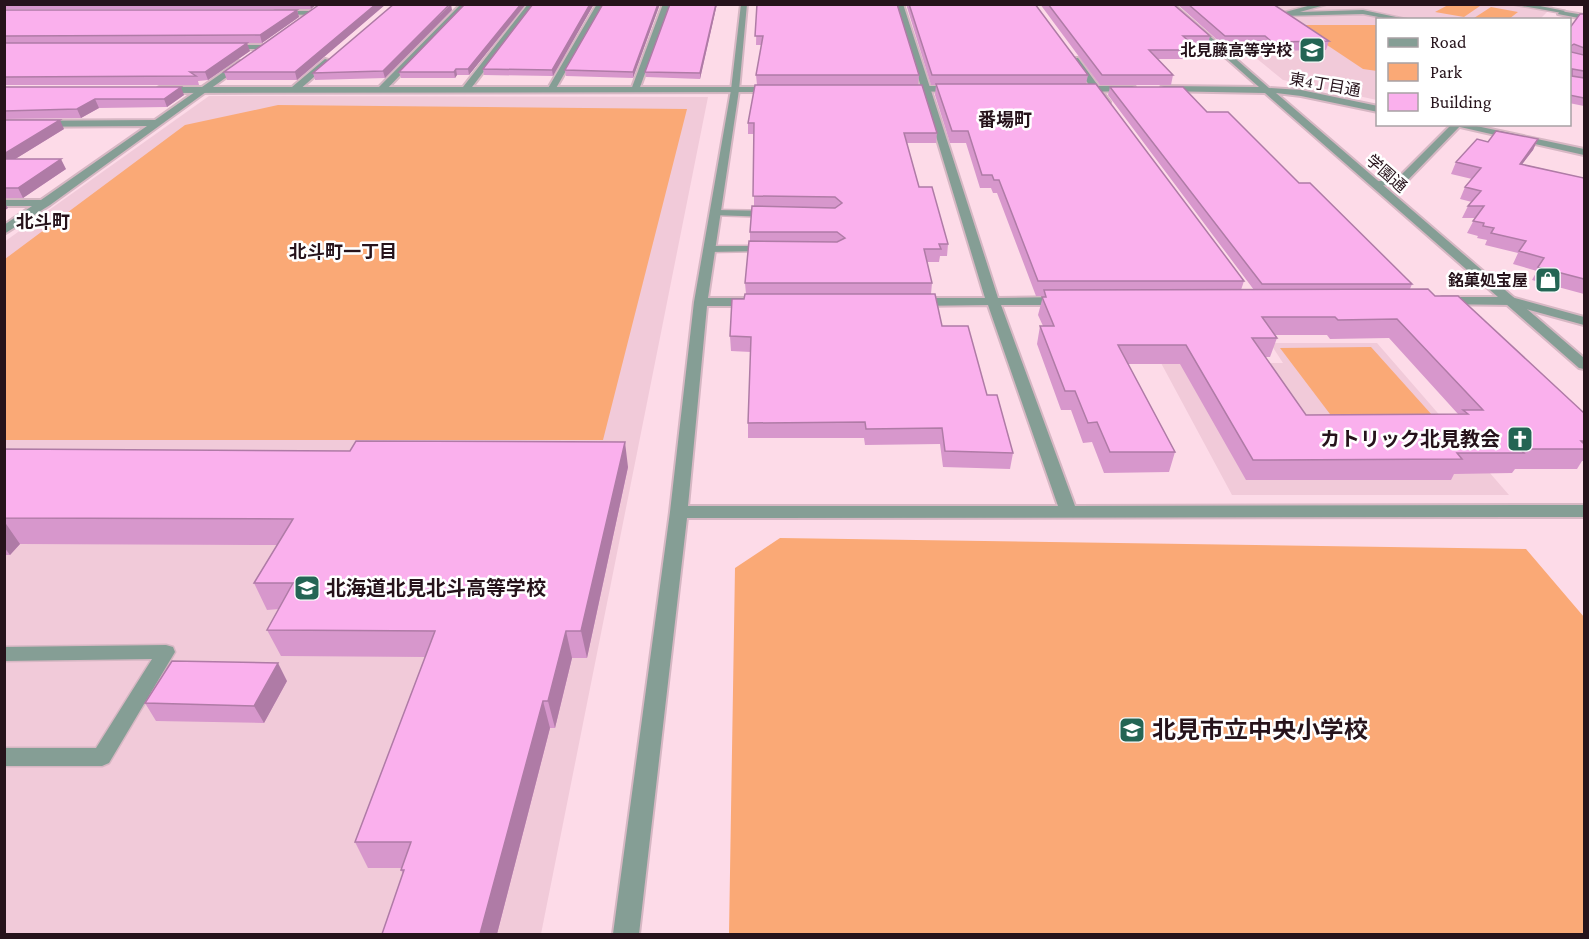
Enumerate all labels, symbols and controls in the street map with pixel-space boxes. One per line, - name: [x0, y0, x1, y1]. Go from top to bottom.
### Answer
- legend: [1376, 18, 1571, 126]
- text: Road: [1430, 32, 1467, 52]
- school or university icon: 北見藤高等学校: [1297, 35, 1327, 65]
- place label: 北見藤高等学校: [1180, 42, 1292, 59]
- text: Park: [1430, 62, 1462, 82]
- street label: 東4丁目通: [1288, 70, 1362, 99]
- text: Building: [1430, 92, 1492, 112]
- district label: 番場町: [978, 110, 1032, 130]
- street label: 学園通: [1363, 151, 1410, 196]
- district label: 北斗町: [16, 212, 70, 232]
- district label: 北斗町一丁目: [289, 242, 397, 262]
- shop icon: 銘菓処宝屋: [1533, 265, 1563, 295]
- place label: 銘菓処宝屋: [1448, 272, 1528, 289]
- church icon: カトリック北見教会: [1505, 424, 1535, 454]
- place label: カトリック北見教会: [1320, 428, 1500, 450]
- school or university icon: 北海道北見北斗高等学校: [292, 573, 322, 603]
- place label: 北海道北見北斗高等学校: [326, 577, 546, 599]
- school or university icon: 北見市立中央小学校: [1117, 715, 1147, 745]
- place label: 北見市立中央小学校: [1152, 716, 1368, 743]

